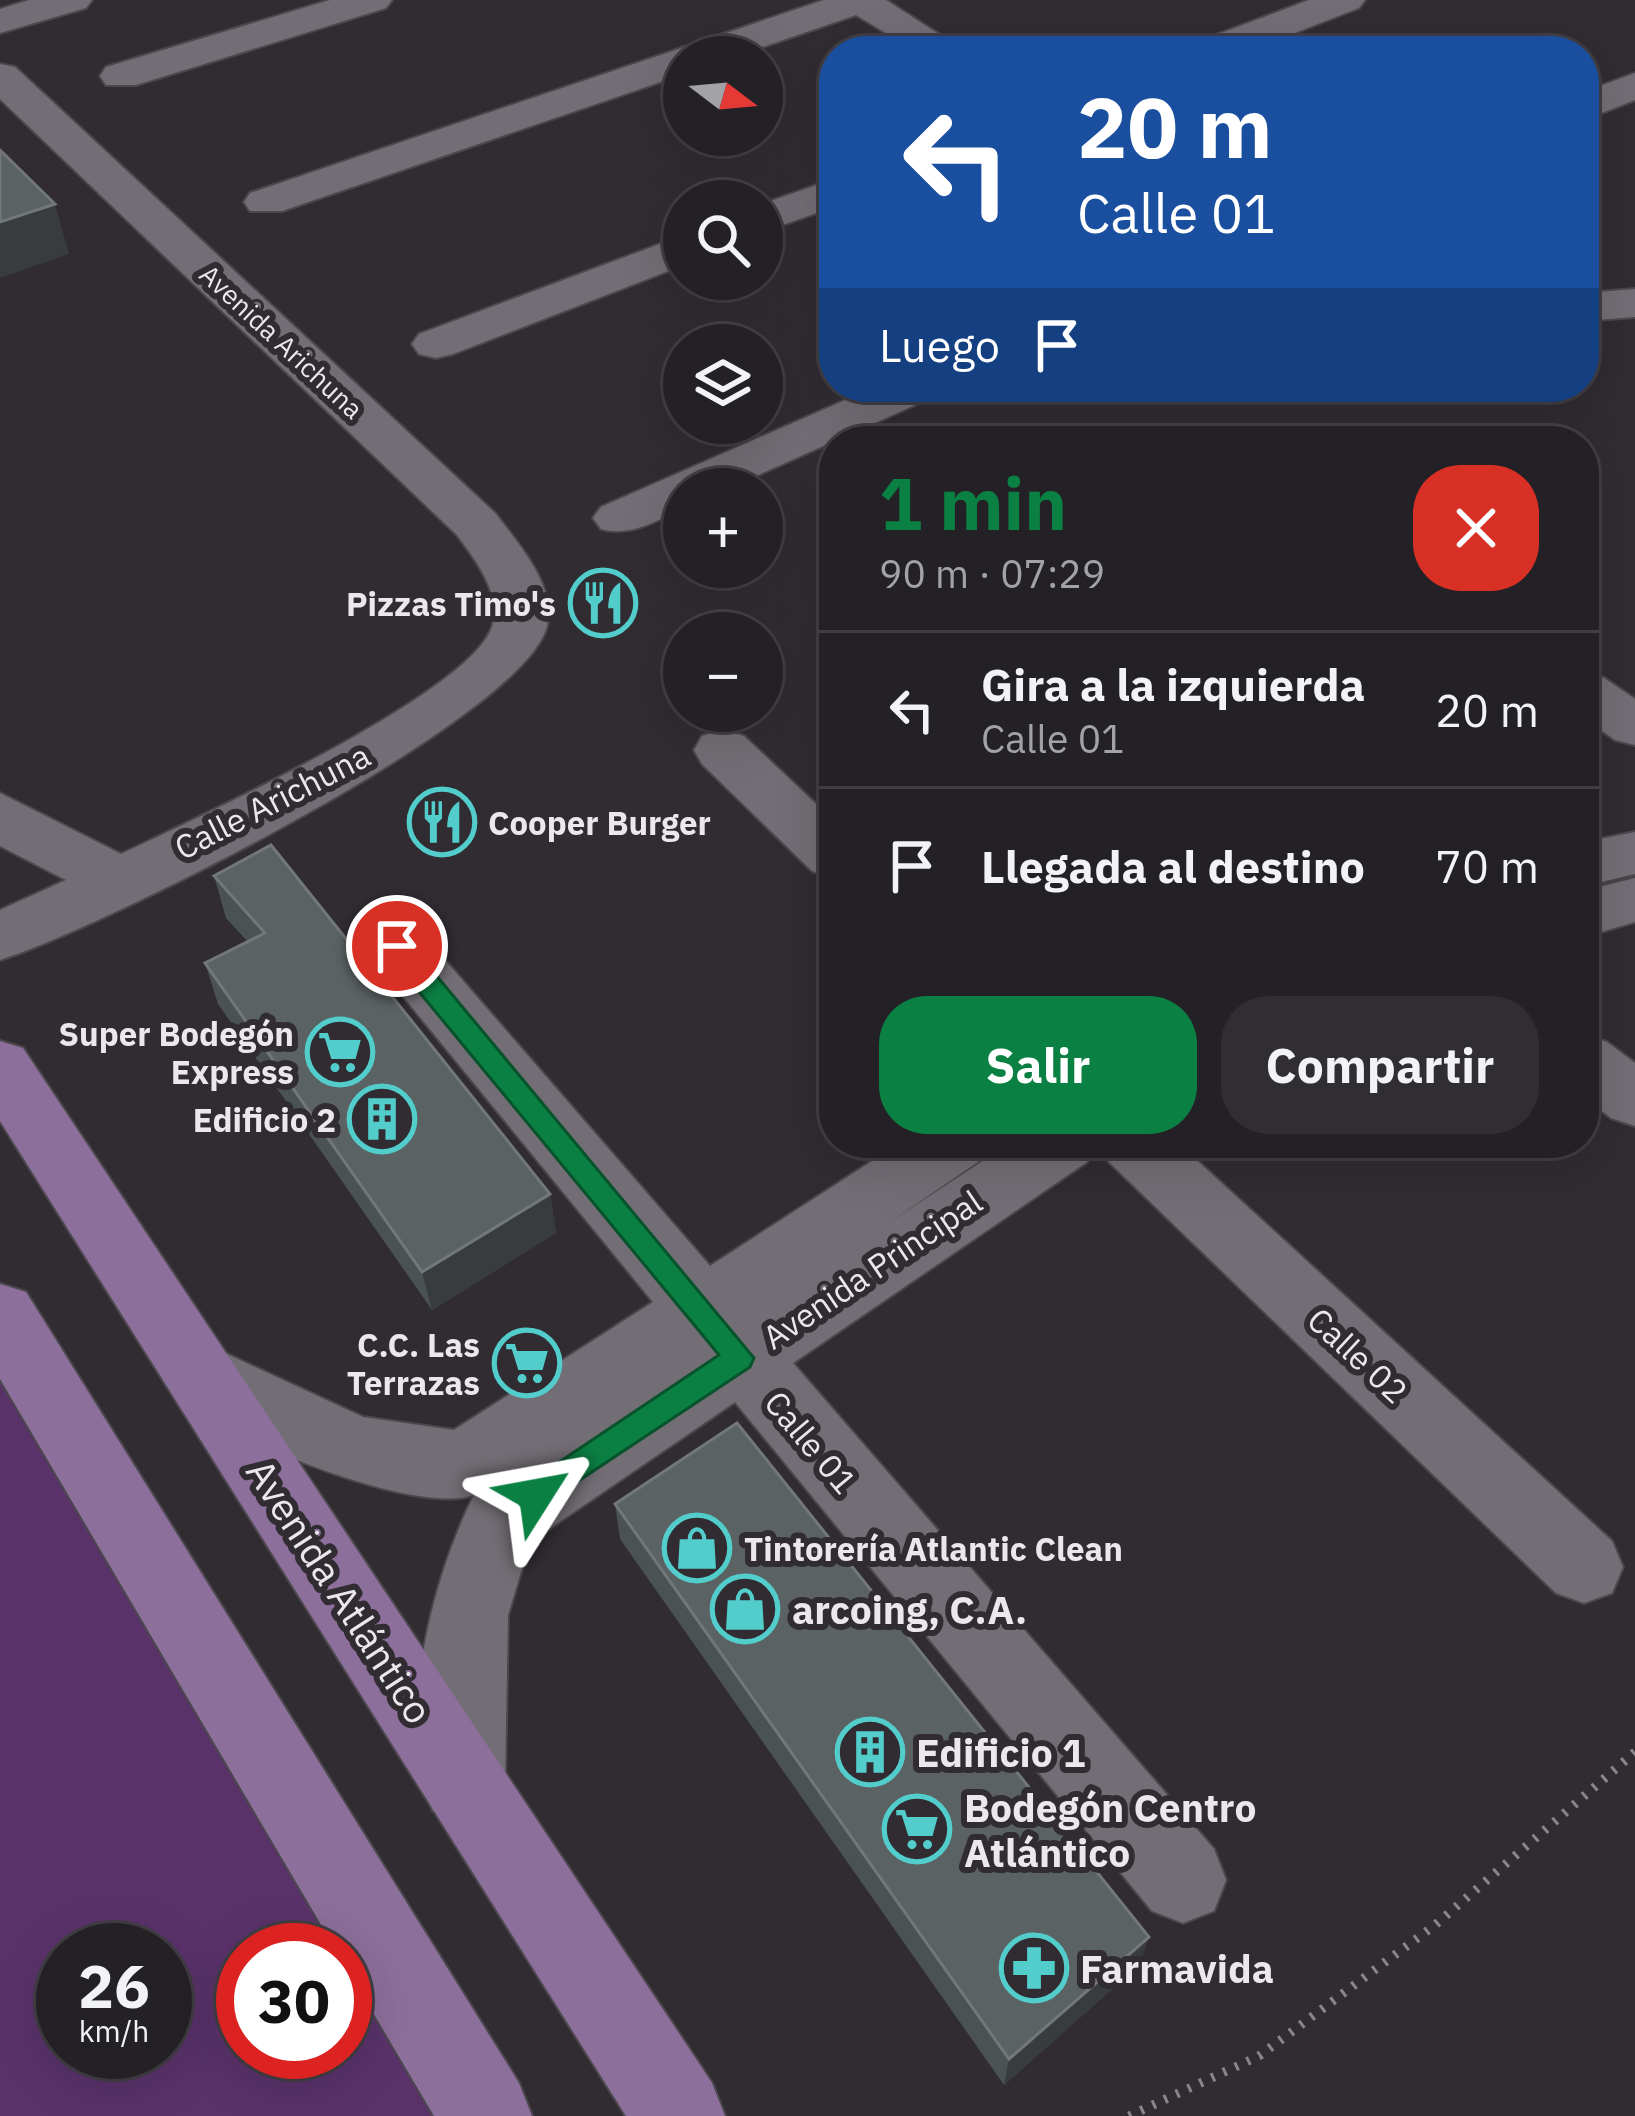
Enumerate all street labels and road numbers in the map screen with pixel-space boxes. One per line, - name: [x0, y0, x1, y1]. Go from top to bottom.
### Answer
- street label: Avenida Arichuna: [193, 256, 371, 426]
- street label: Calle Arichuna: [167, 733, 377, 869]
- street label: Avenida Principal: [754, 1180, 990, 1358]
- street label: Calle 02: [1299, 1298, 1417, 1412]
- street label: Calle 01: [756, 1382, 866, 1502]
- street label: Avenida Atlántico: [235, 1449, 445, 1733]

